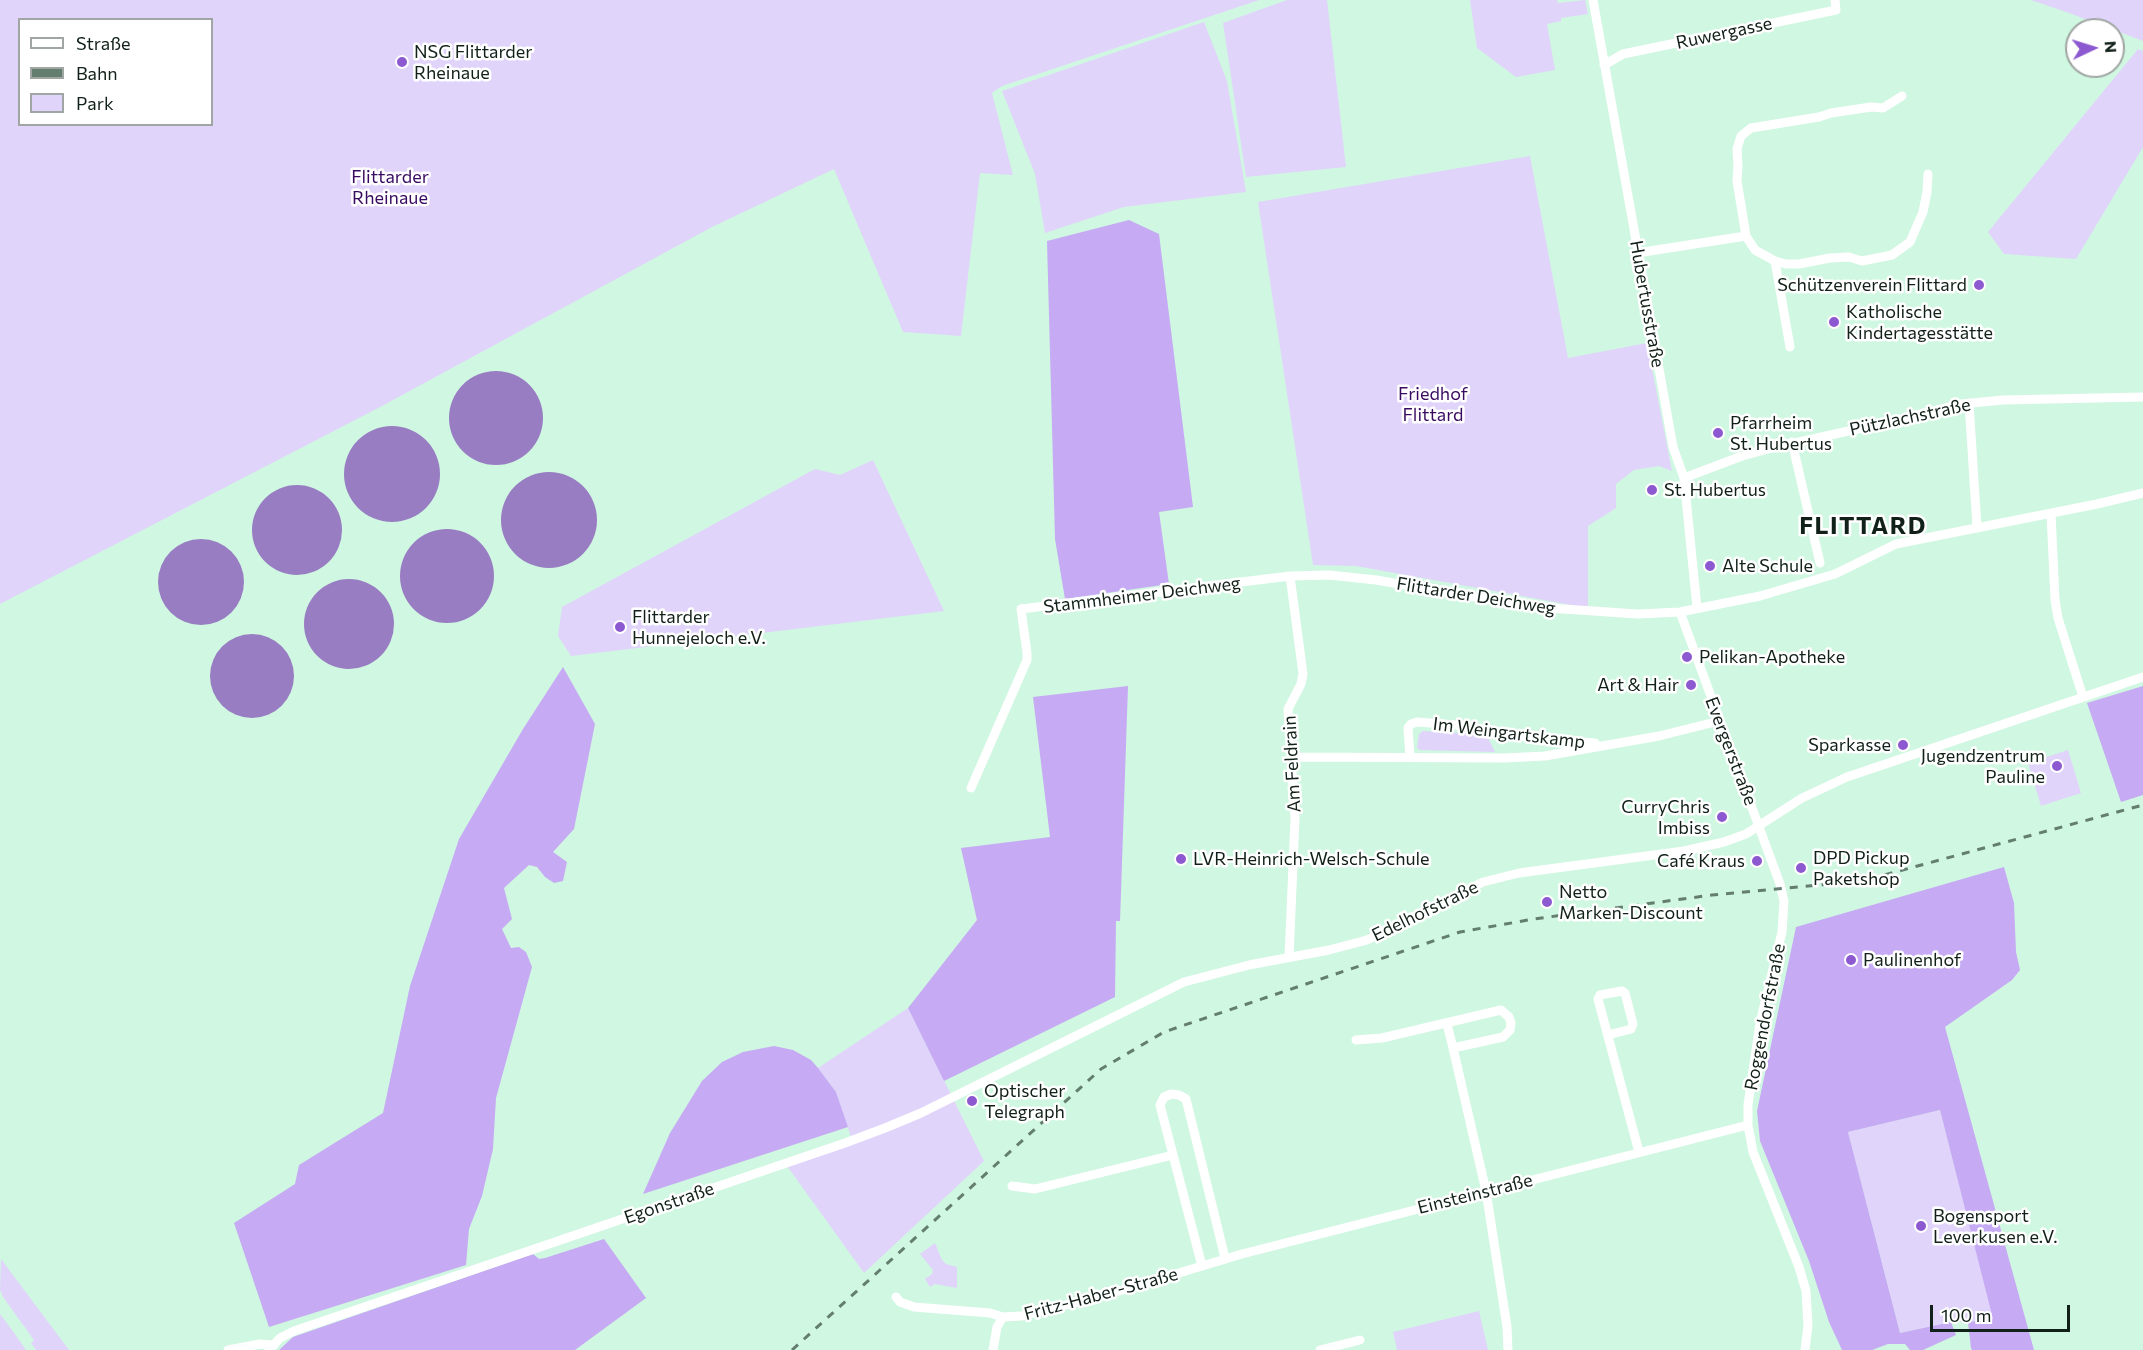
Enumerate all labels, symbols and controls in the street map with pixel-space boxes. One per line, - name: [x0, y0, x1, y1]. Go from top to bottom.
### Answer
- street label: Ruwergasse: [1674, 12, 1774, 54]
- legend: [18, 18, 213, 126]
- north arrow: [2065, 18, 2125, 78]
- text: Straße: [76, 32, 131, 54]
- text: N: [2102, 40, 2121, 53]
- place label: NSG Flittarder Rheinaue: [414, 41, 532, 84]
- marker: NSG Flittarder Rheinaue: [395, 55, 409, 69]
- text: Bahn: [76, 62, 118, 84]
- text: Park: [76, 92, 114, 114]
- park label: Flittarder Rheinaue: [351, 166, 429, 208]
- street label: Hubertusstraße: [1625, 239, 1669, 369]
- place label: Schützenverein Flittard: [1777, 274, 1967, 296]
- marker: Schützenverein Flittard: [1972, 278, 1986, 292]
- place label: Katholische Kindertagesstätte: [1846, 301, 1993, 344]
- marker: Katholische Kindertagesstätte: [1827, 315, 1841, 329]
- park label: Friedhof Flittard: [1398, 383, 1468, 426]
- street label: Pützlachstraße: [1847, 394, 1973, 440]
- place label: Pfarrheim St. Hubertus: [1730, 412, 1832, 454]
- marker: Pfarrheim St. Hubertus: [1711, 426, 1725, 440]
- place label: St. Hubertus: [1664, 479, 1766, 501]
- marker: St. Hubertus: [1645, 483, 1659, 497]
- district label: FLITTARD: [1799, 512, 1927, 540]
- place label: Alte Schule: [1722, 555, 1813, 577]
- marker: Alte Schule: [1703, 559, 1717, 573]
- street label: Stammheimer Deichweg: [1042, 572, 1242, 618]
- street label: Flittarder Deichweg: [1395, 573, 1557, 619]
- place label: Flittarder Hunnejeloch e.V.: [632, 606, 766, 648]
- marker: Flittarder Hunnejeloch e.V.: [613, 620, 627, 634]
- place label: Pelikan-Apotheke: [1699, 646, 1845, 668]
- marker: Pelikan-Apotheke: [1680, 650, 1694, 664]
- place label: Art & Hair: [1597, 674, 1679, 696]
- marker: Art & Hair: [1684, 678, 1698, 692]
- street label: Evergerstraße: [1700, 694, 1762, 808]
- street label: Im Weingartskamp: [1432, 713, 1586, 753]
- street label: Am Feldrain: [1279, 715, 1305, 813]
- place label: Sparkasse: [1808, 734, 1891, 756]
- marker: Sparkasse: [1896, 738, 1910, 752]
- place label: Jugendzentrum Pauline: [1921, 745, 2045, 788]
- marker: Jugendzentrum Pauline: [2050, 759, 2064, 773]
- place label: CurryChris Imbiss: [1621, 796, 1710, 838]
- marker: CurryChris Imbiss: [1715, 810, 1729, 824]
- place label: DPD Pickup Paketshop: [1813, 847, 1910, 890]
- place label: LVR-Heinrich-Welsch-Schule: [1193, 848, 1430, 870]
- place label: Café Kraus: [1657, 850, 1745, 872]
- marker: LVR-Heinrich-Welsch-Schule: [1174, 852, 1188, 866]
- marker: Café Kraus: [1750, 854, 1764, 868]
- marker: DPD Pickup Paketshop: [1794, 861, 1808, 875]
- street label: Edelhofstraße: [1368, 876, 1482, 946]
- place label: Netto Marken-Discount: [1559, 881, 1703, 924]
- marker: Netto Marken-Discount: [1540, 895, 1554, 909]
- street label: Roggendorfstraße: [1740, 942, 1790, 1092]
- place label: Paulinenhof: [1863, 949, 1961, 971]
- marker: Paulinenhof: [1844, 953, 1858, 967]
- place label: Optischer Telegraph: [984, 1080, 1065, 1122]
- marker: Optischer Telegraph: [965, 1094, 979, 1108]
- street label: Einsteinstraße: [1415, 1169, 1535, 1219]
- street label: Egonstraße: [621, 1178, 717, 1228]
- place label: Bogensport Leverkusen e.V.: [1933, 1205, 2057, 1248]
- marker: Bogensport Leverkusen e.V.: [1914, 1219, 1928, 1233]
- street label: Fritz-Haber-Straße: [1022, 1263, 1180, 1325]
- scale bar: [1933, 1293, 2072, 1331]
- text: 100 m: [1941, 1304, 1991, 1326]

